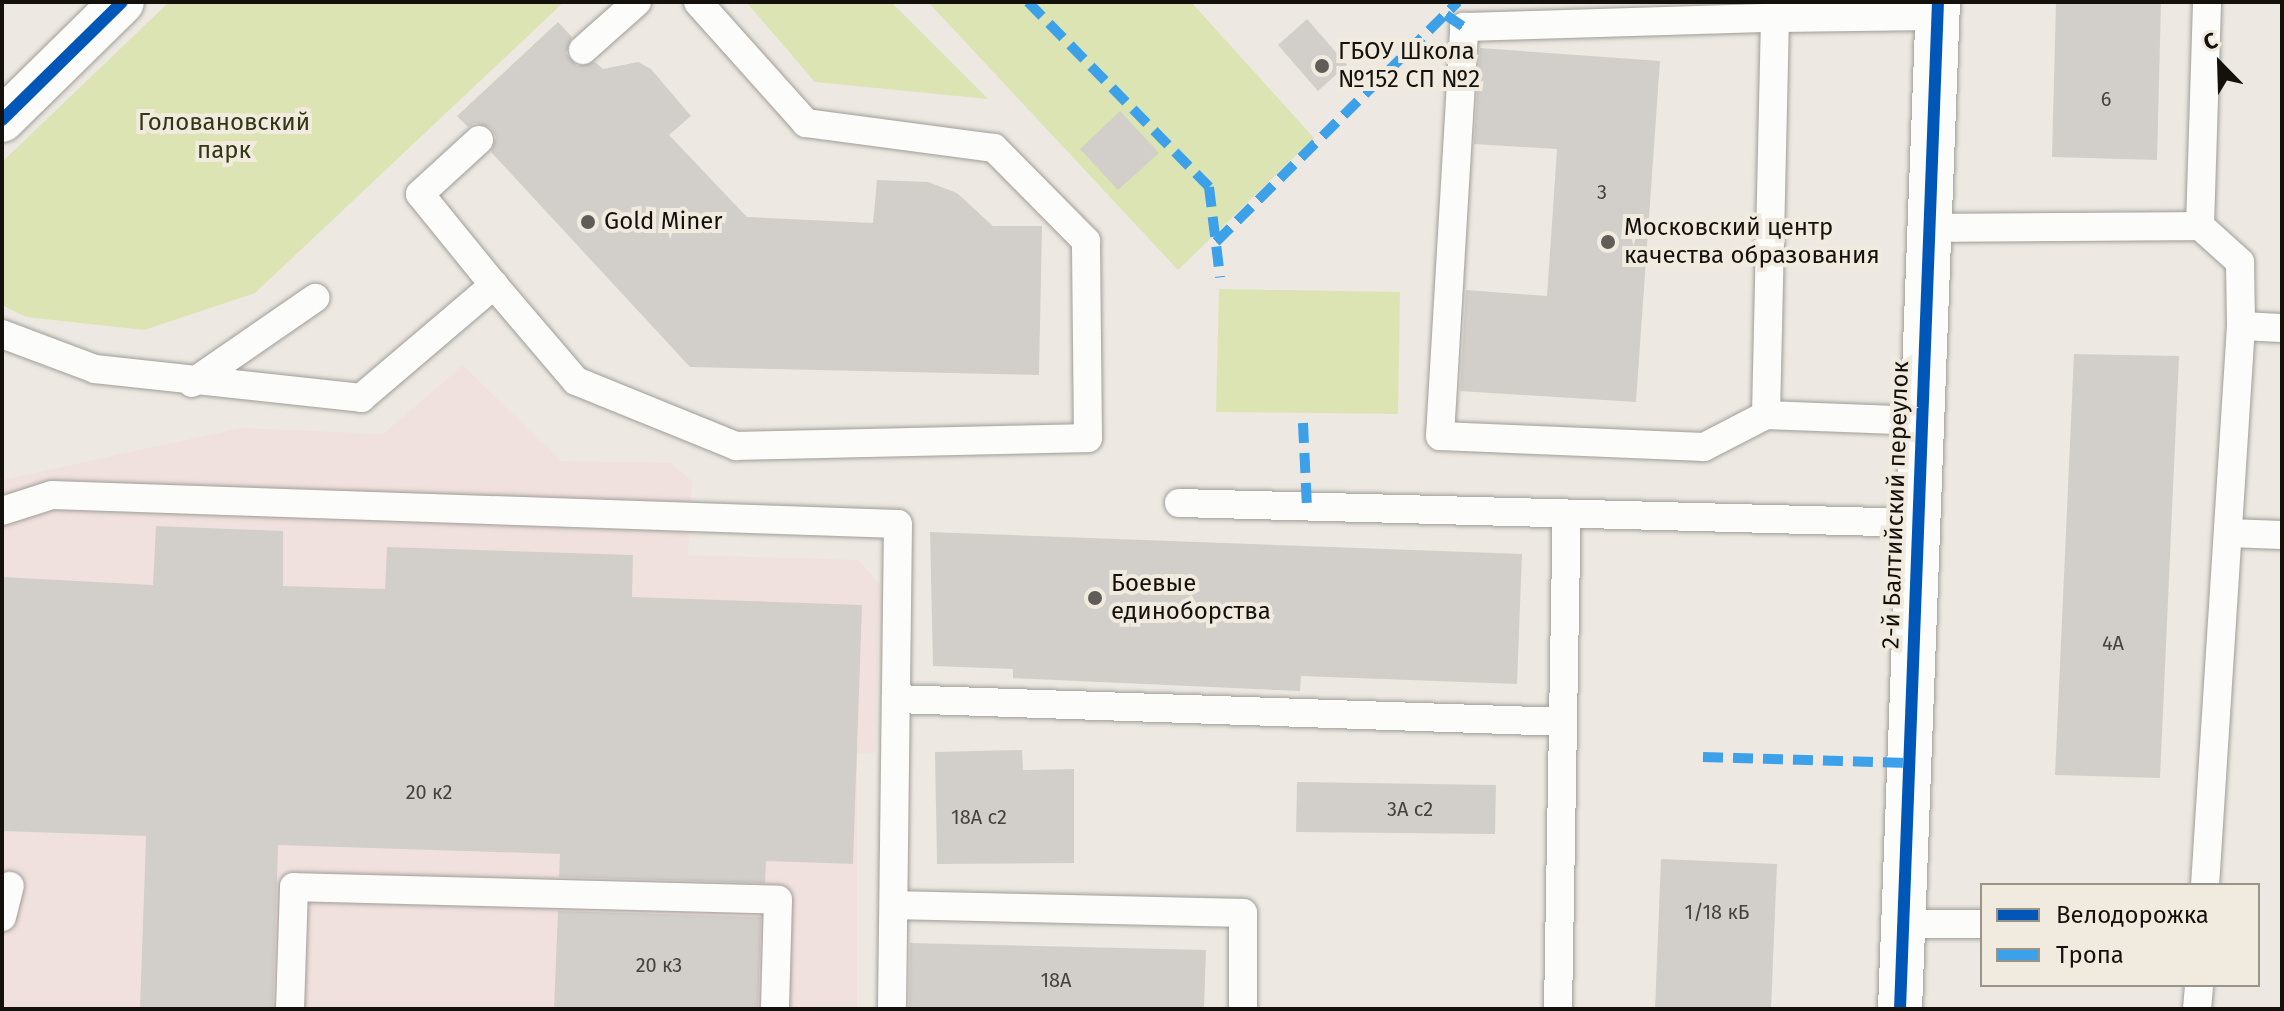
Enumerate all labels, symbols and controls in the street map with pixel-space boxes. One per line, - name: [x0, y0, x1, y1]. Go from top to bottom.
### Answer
- north arrow: [2180, 24, 2260, 104]
- text: С: [2199, 27, 2222, 56]
- place label: ГБОУ Школа №152 СП №2: [1338, 38, 1480, 94]
- marker: ГБОУ Школа №152 СП №2: [1313, 57, 1331, 75]
- house number: 6: [2101, 87, 2111, 111]
- park label: Головановский парк: [138, 109, 310, 165]
- house number: 3: [1597, 180, 1607, 204]
- place label: Gold Miner: [604, 208, 723, 236]
- marker: Gold Miner: [579, 213, 597, 231]
- place label: Московский центр качества образования: [1624, 214, 1880, 270]
- marker: Московский центр качества образования: [1599, 233, 1617, 251]
- street label: 2-й Балтийский переулок: [1877, 361, 1915, 649]
- place label: Боевые единоборства: [1111, 570, 1271, 626]
- marker: Боевые единоборства: [1086, 589, 1104, 607]
- house number: 4А: [2102, 631, 2124, 655]
- house number: 20 к2: [406, 780, 452, 804]
- house number: 3А с2: [1387, 797, 1433, 821]
- house number: 18А с2: [951, 805, 1007, 829]
- legend: [1980, 883, 2260, 987]
- house number: 1/18 кБ: [1685, 900, 1749, 924]
- text: Велодорожка: [2056, 901, 2209, 929]
- text: Тропа: [2056, 941, 2124, 969]
- house number: 20 к3: [636, 953, 682, 977]
- house number: 18А: [1040, 968, 1072, 992]

